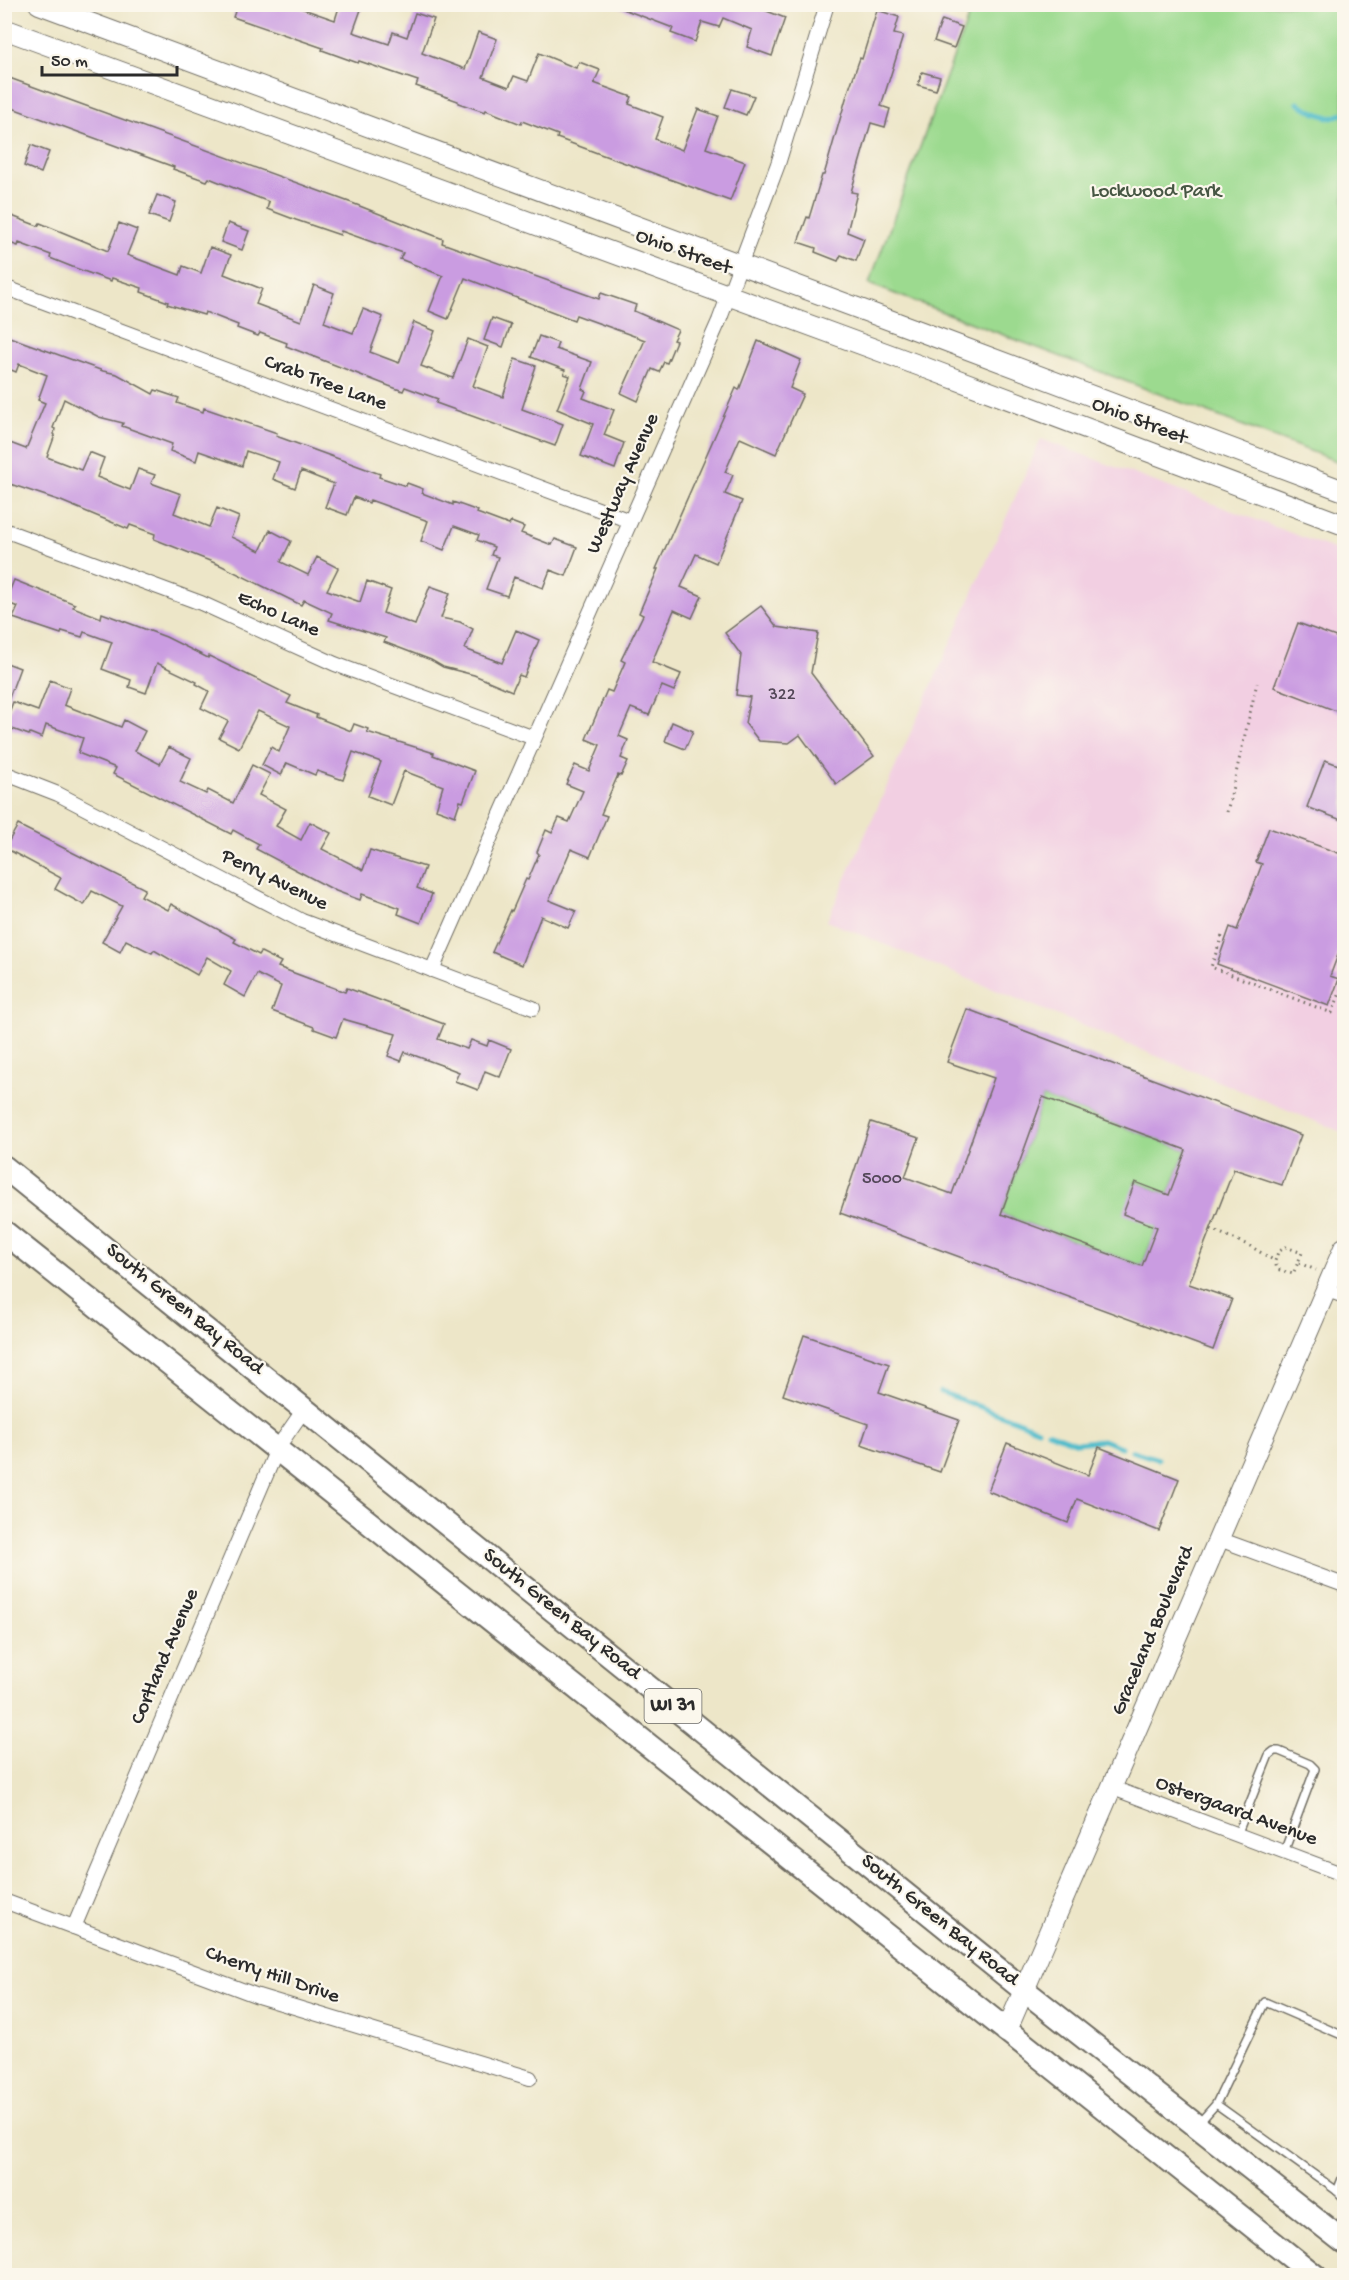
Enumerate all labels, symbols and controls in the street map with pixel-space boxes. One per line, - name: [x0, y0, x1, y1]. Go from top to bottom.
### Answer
- scale bar: [42, 39, 177, 77]
- text: 50 m: [51, 52, 88, 73]
- park label: Lockwood Park: [1091, 180, 1224, 205]
- street label: Ohio Street: [632, 224, 737, 283]
- street label: Crab Tree Lane: [260, 350, 391, 418]
- street label: Ohio Street: [1088, 392, 1193, 453]
- street label: Westway Avenue: [582, 409, 667, 558]
- street label: Echo Lane: [233, 586, 324, 645]
- house number: 322: [768, 685, 796, 706]
- street label: Perry Avenue: [216, 844, 333, 918]
- house number: 5000: [862, 1169, 902, 1190]
- street label: South Green Bay Road: [100, 1239, 269, 1383]
- street label: Graceland Boulevard: [1107, 1541, 1202, 1719]
- street label: South Green Bay Road: [477, 1544, 646, 1688]
- street label: Cortland Avenue: [126, 1584, 206, 1729]
- road number: WI 31: [644, 1689, 702, 1723]
- street label: Ostergaard Avenue: [1152, 1771, 1321, 1853]
- street label: South Green Bay Road: [855, 1850, 1024, 1994]
- street label: Cherry Hill Drive: [202, 1941, 343, 2011]

